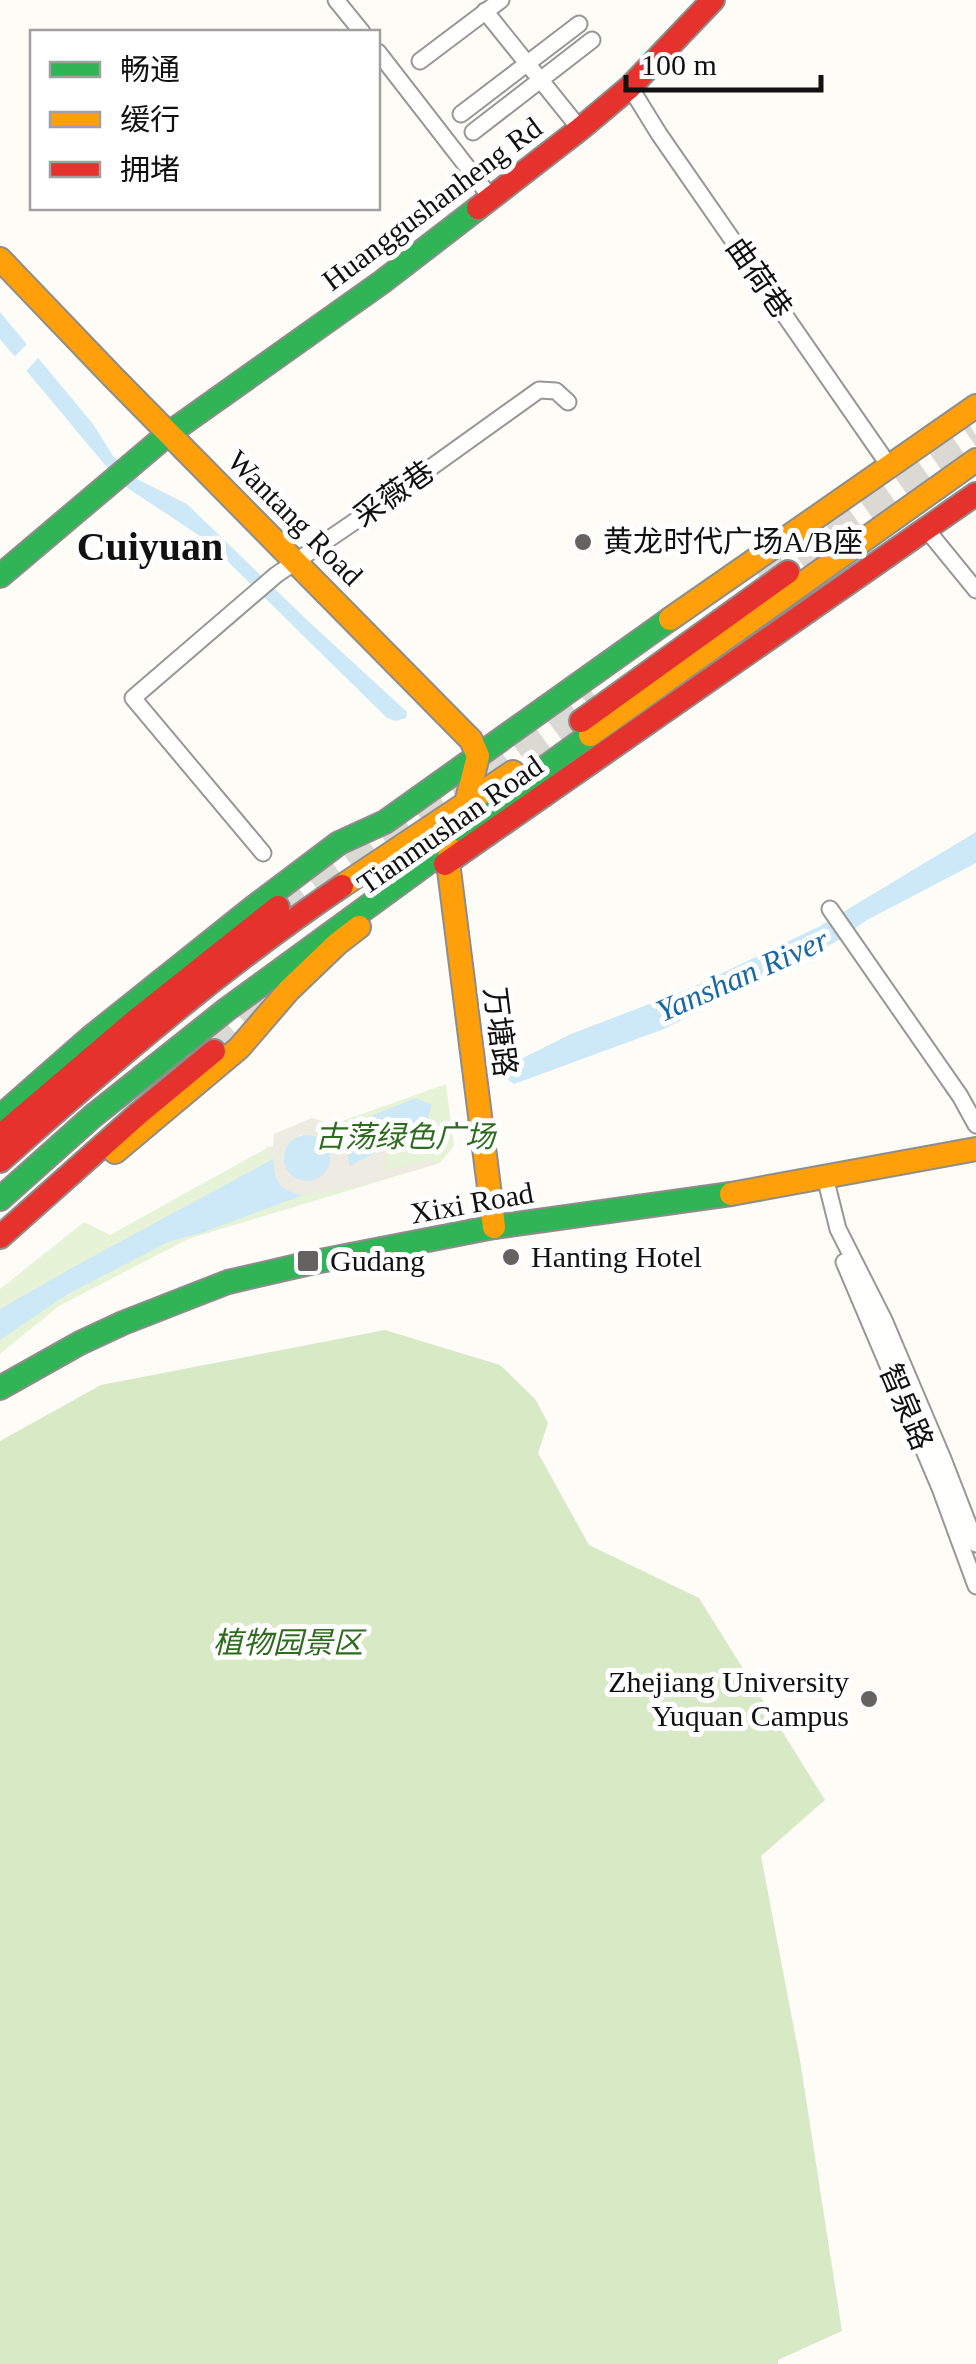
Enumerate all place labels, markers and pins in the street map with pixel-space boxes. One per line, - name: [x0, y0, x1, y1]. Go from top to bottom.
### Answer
- place label: 黄龙时代广场A/B座: [603, 525, 863, 558]
- marker: 黄龙时代广场A/B座: [572, 531, 594, 553]
- place label: Hanting Hotel: [531, 1240, 702, 1273]
- place label: Gudang: [330, 1244, 425, 1277]
- marker: Hanting Hotel: [500, 1246, 522, 1268]
- marker: Gudang: [295, 1248, 321, 1274]
- place label: Zhejiang University Yuquan Campus: [608, 1665, 849, 1732]
- marker: Zhejiang University Yuquan Campus: [858, 1688, 880, 1710]

